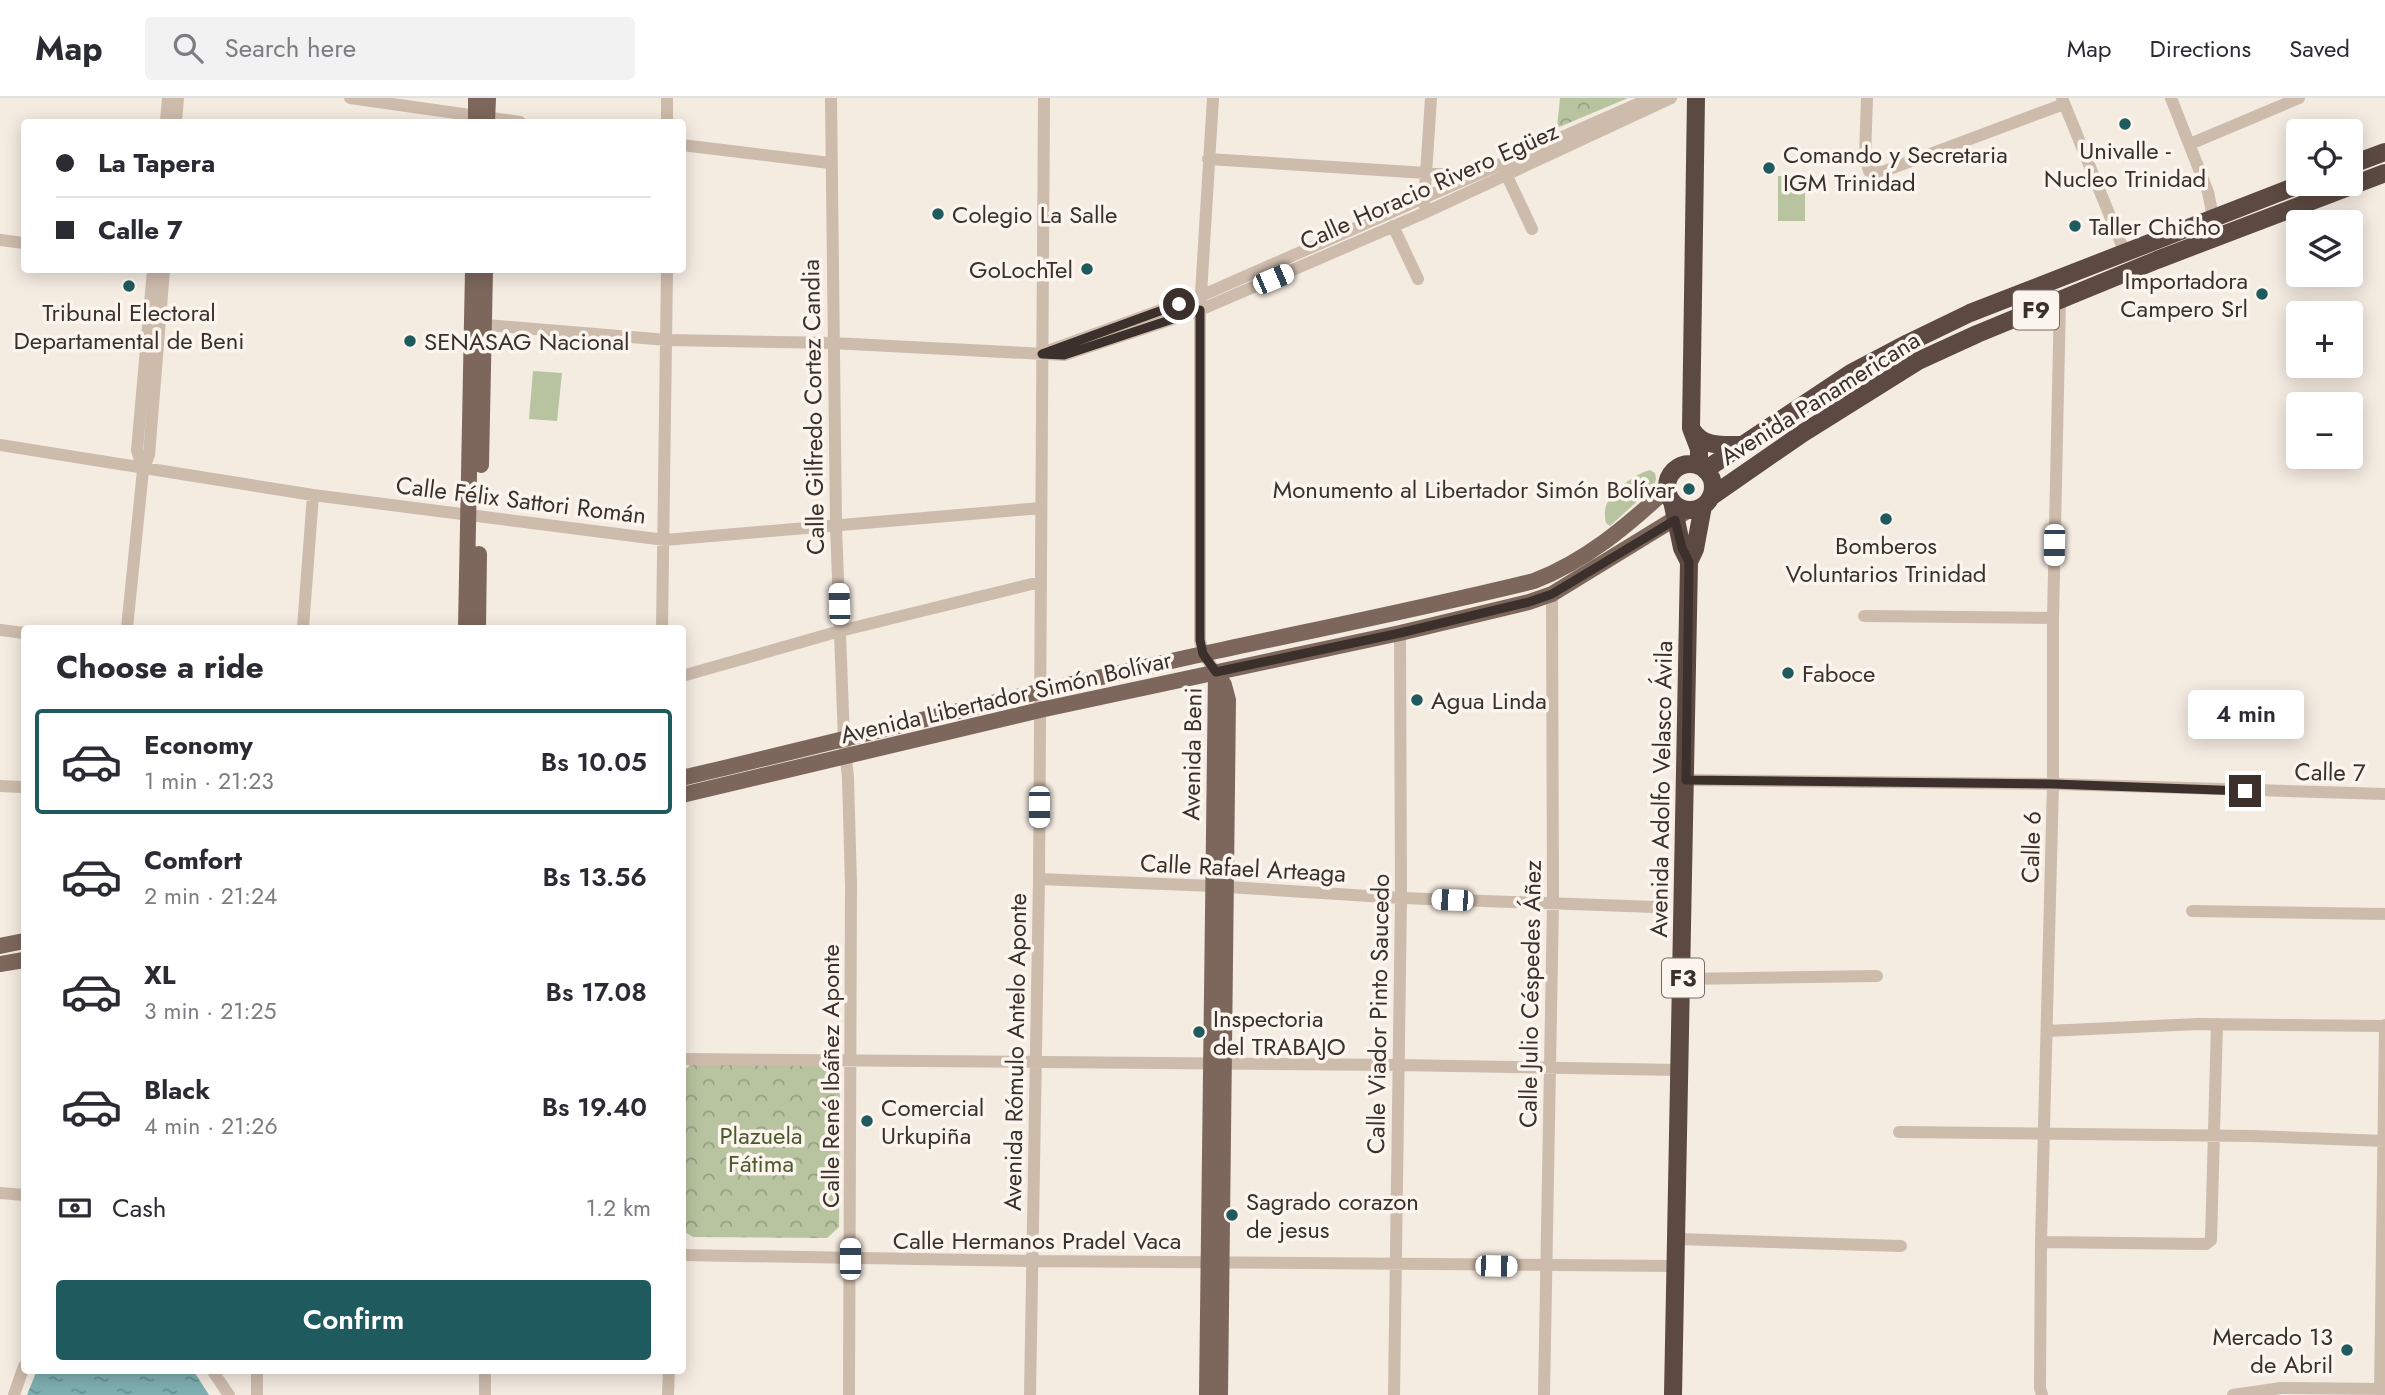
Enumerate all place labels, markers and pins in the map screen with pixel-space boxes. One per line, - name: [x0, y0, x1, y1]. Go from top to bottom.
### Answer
- marker: Univalle - Nucleo Trinidad: [2117, 116, 2133, 132]
- place label: Univalle - Nucleo Trinidad: [2044, 133, 2206, 196]
- place label: Comando y Secretaria IGM Trinidad: [1783, 137, 2008, 200]
- marker: Comando y Secretaria IGM Trinidad: [1761, 160, 1777, 176]
- place label: Colegio La Salle: [952, 197, 1117, 232]
- marker: Colegio La Salle: [930, 206, 946, 222]
- place label: Taller Chicho: [2089, 209, 2221, 244]
- marker: Taller Chicho: [2067, 218, 2083, 234]
- place label: GoLochTel: [969, 252, 1073, 287]
- marker: GoLochTel: [1079, 261, 1095, 277]
- place label: Importadora Campero Srl: [2120, 263, 2248, 326]
- marker: Tribunal Electoral Departamental de Beni: [121, 278, 137, 294]
- marker: Importadora Campero Srl: [2254, 286, 2270, 302]
- place label: Tribunal Electoral Departamental de Beni: [14, 295, 244, 358]
- place label: SENASAG Nacional: [424, 324, 630, 359]
- marker: SENASAG Nacional: [402, 333, 418, 349]
- place label: Monumento al Libertador Simón Bolívar: [1273, 472, 1676, 507]
- marker: Monumento al Libertador Simón Bolívar: [1681, 481, 1697, 497]
- marker: Bomberos Voluntarios Trinidad: [1878, 511, 1894, 527]
- place label: Bomberos Voluntarios Trinidad: [1786, 528, 1986, 591]
- place label: Faboce: [1802, 656, 1875, 691]
- marker: Faboce: [1780, 665, 1796, 681]
- place label: Agua Linda: [1431, 683, 1547, 718]
- marker: Agua Linda: [1409, 692, 1425, 708]
- place label: Inspectoria del TRABAJO: [1213, 1001, 1346, 1064]
- marker: Inspectoria del TRABAJO: [1191, 1024, 1207, 1040]
- place label: Comercial Urkupiña: [881, 1090, 984, 1153]
- marker: Comercial Urkupiña: [859, 1113, 875, 1129]
- place label: Sagrado corazon de jesus: [1246, 1184, 1419, 1247]
- marker: Sagrado corazon de jesus: [1224, 1207, 1240, 1223]
- place label: Mercado 13 de Abril: [2212, 1319, 2333, 1382]
- marker: Mercado 13 de Abril: [2339, 1342, 2355, 1358]

